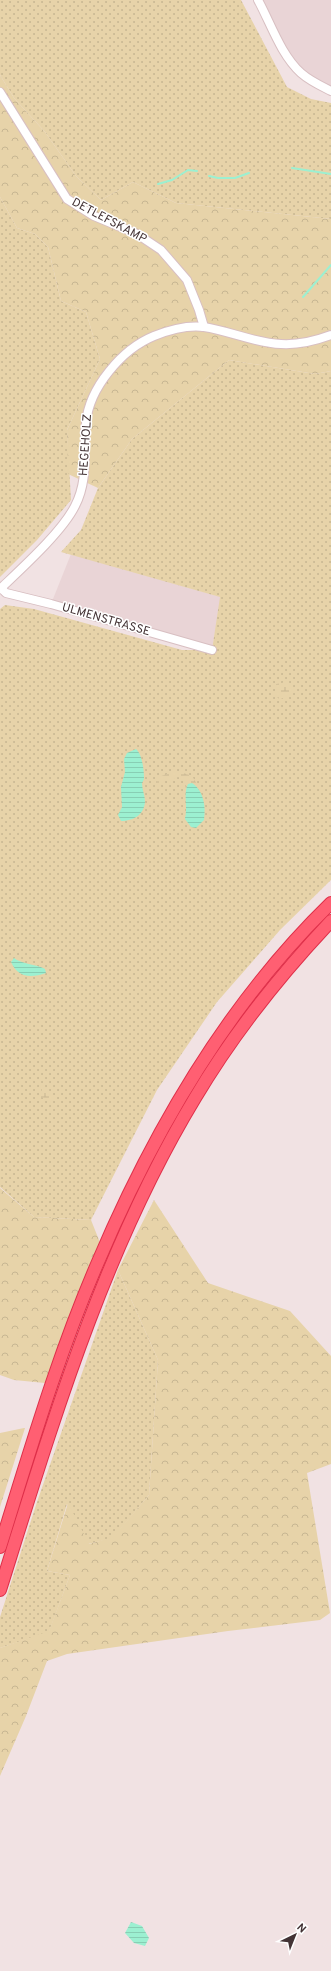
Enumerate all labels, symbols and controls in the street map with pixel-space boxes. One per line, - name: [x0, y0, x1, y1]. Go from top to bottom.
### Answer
- street label: DETLEFSKAMP: [69, 195, 150, 248]
- street label: HEGEHOLZ: [76, 413, 96, 477]
- street label: ULMENSTRASSE: [60, 600, 152, 640]
- north arrow: [275, 1915, 315, 1955]
- text: N: [293, 1921, 309, 1936]

